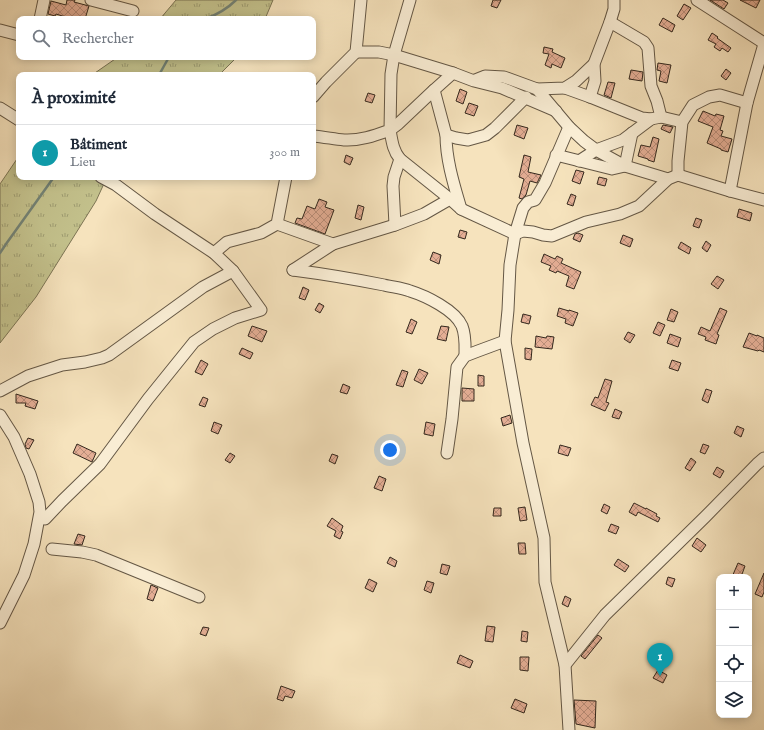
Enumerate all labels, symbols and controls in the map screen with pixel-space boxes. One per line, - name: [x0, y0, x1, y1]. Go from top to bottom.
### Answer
- search box: [16, 16, 316, 60]
- icon: search: [30, 27, 52, 49]
- text: Rechercher: [62, 29, 134, 48]
- text: À proximité: [32, 88, 116, 109]
- text: Bâtiment: [70, 135, 127, 154]
- text: 1: [43, 144, 47, 161]
- text: 300 m: [269, 144, 300, 161]
- text: Lieu: [70, 154, 95, 171]
- your location: [380, 440, 400, 460]
- map controls: [716, 574, 752, 718]
- button: +: [716, 574, 752, 610]
- button: −: [716, 610, 752, 646]
- pin: 1: [647, 643, 673, 676]
- button: locate: [716, 646, 752, 682]
- button: layers: [716, 682, 752, 718]

